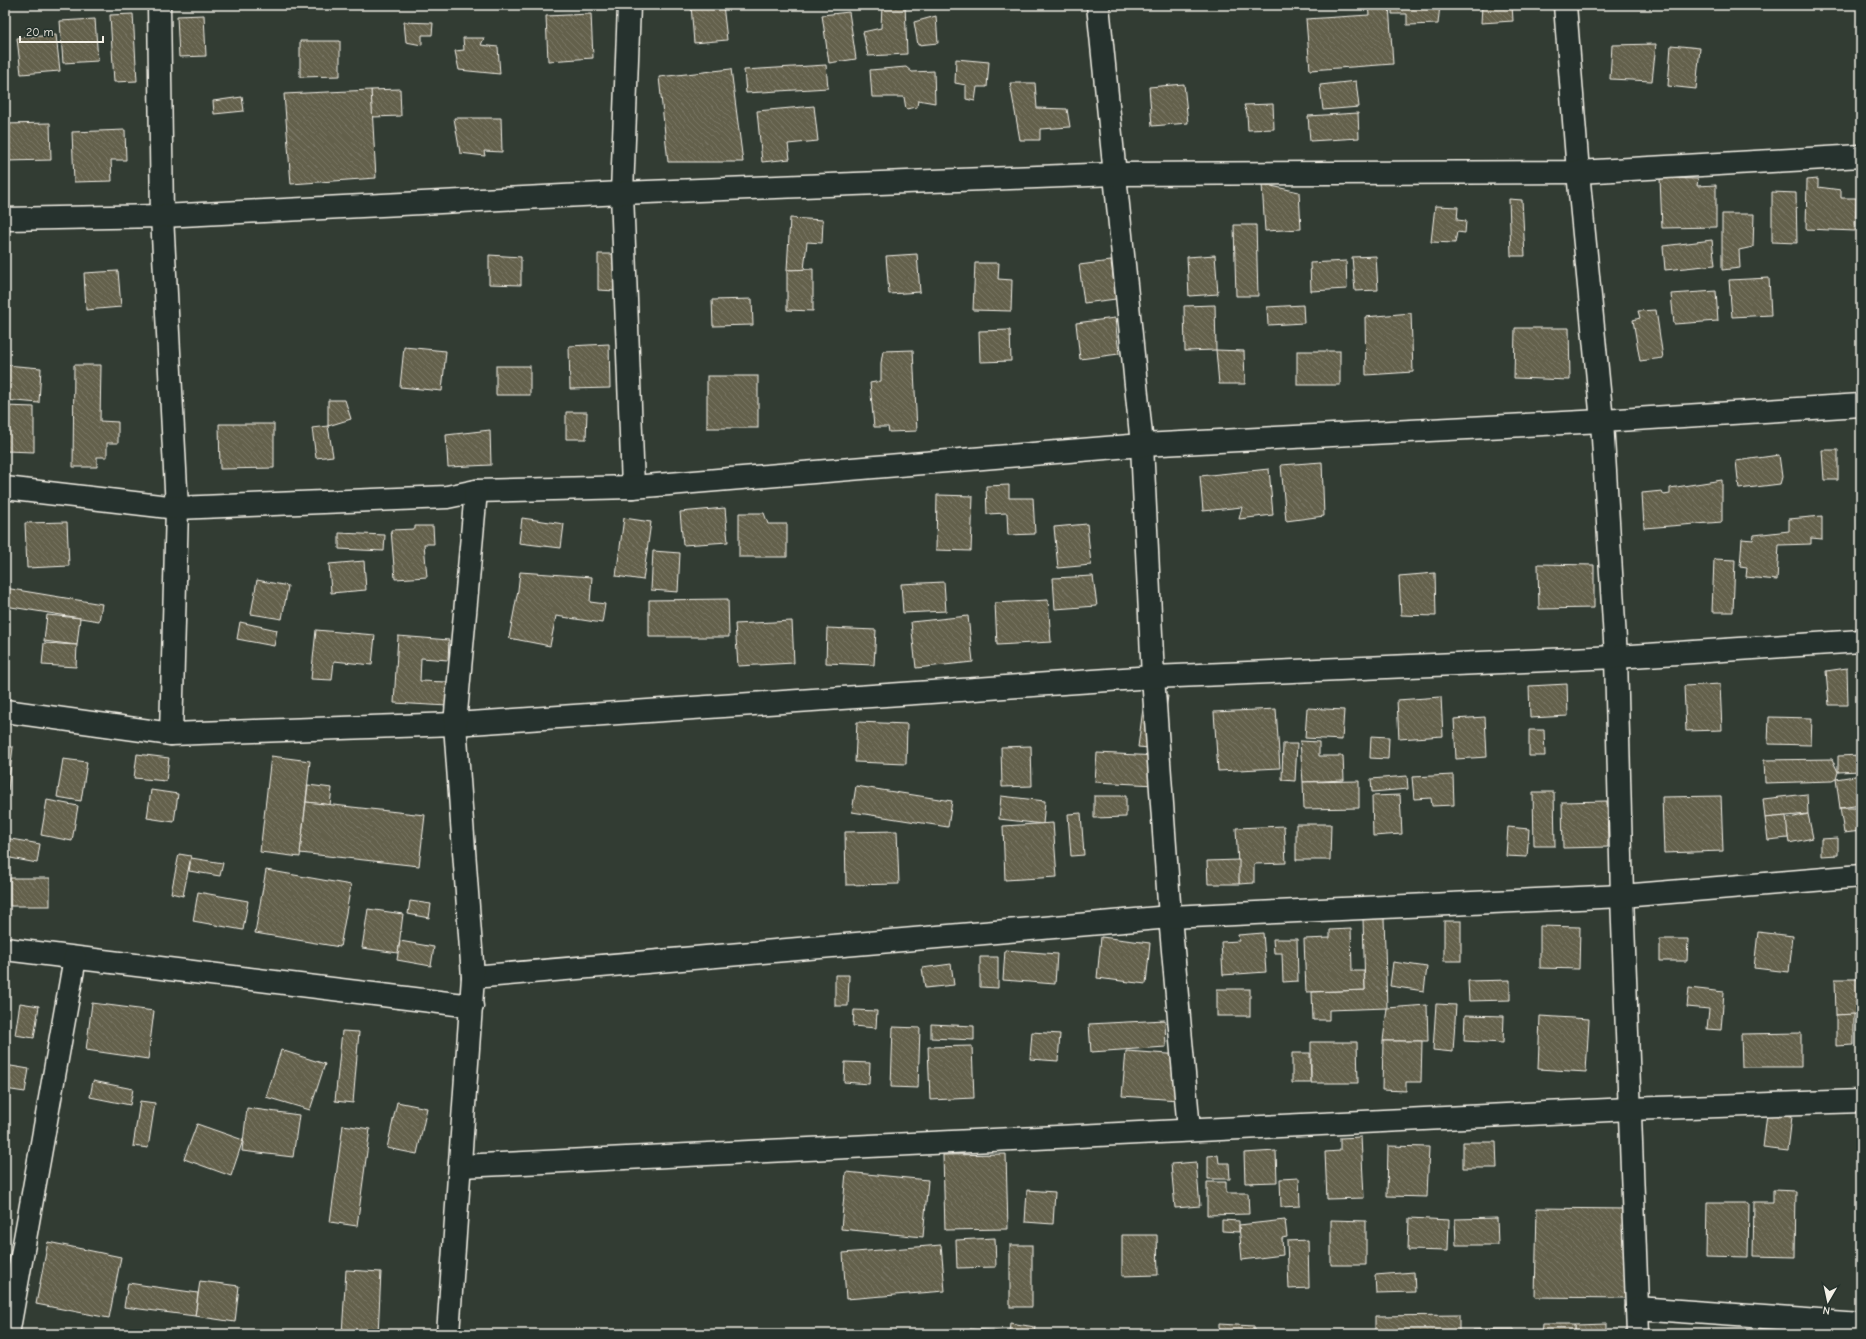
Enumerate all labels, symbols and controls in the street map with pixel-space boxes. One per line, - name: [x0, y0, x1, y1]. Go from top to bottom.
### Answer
- scale bar: [20, 18, 103, 44]
- text: 20 m: [26, 25, 54, 39]
- north arrow: [1808, 1281, 1848, 1321]
- text: N: [1822, 1303, 1831, 1317]

